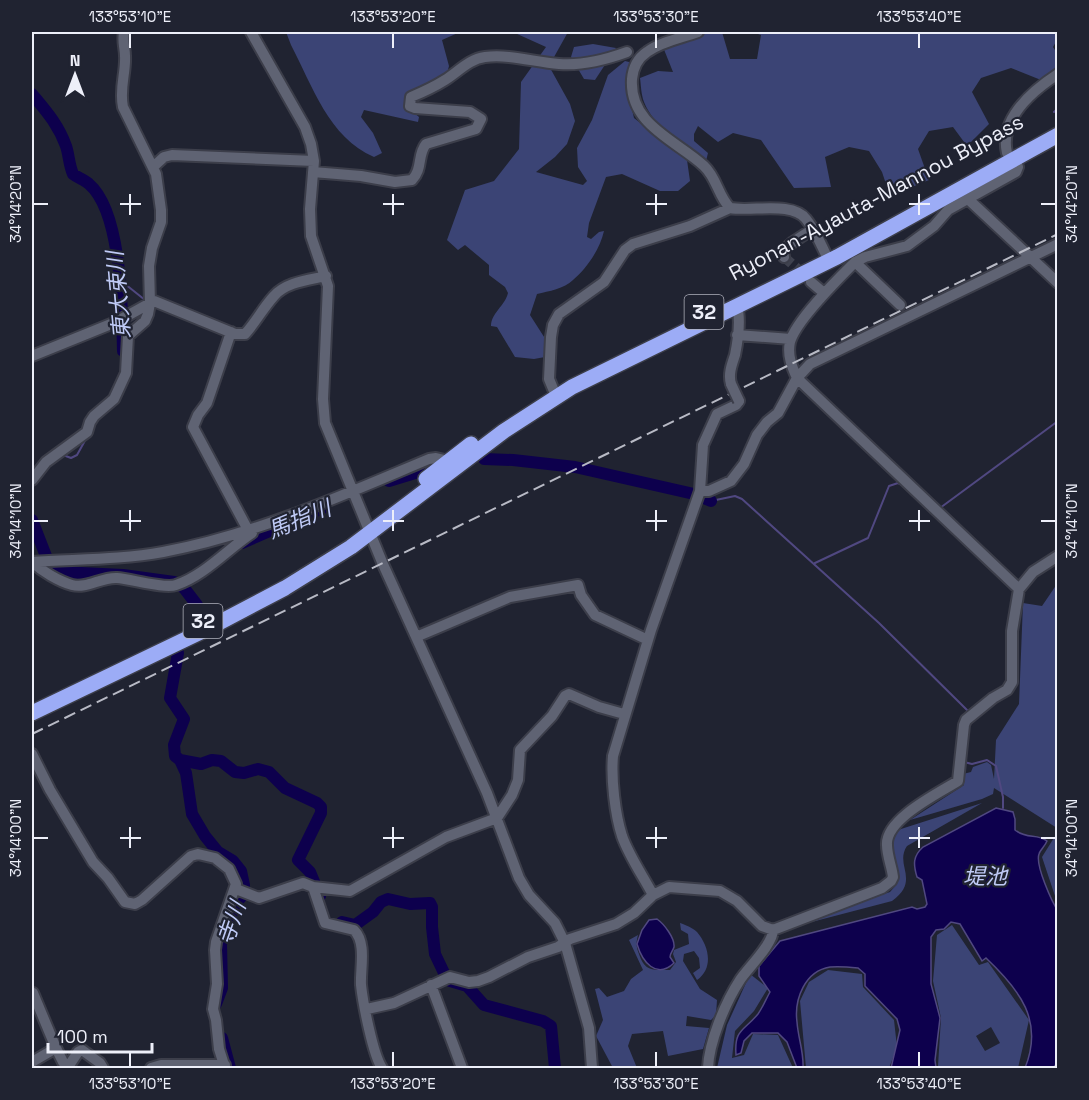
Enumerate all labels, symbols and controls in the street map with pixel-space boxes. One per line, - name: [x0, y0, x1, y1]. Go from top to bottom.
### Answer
- text: 133°53'10"E: [89, 7, 171, 26]
- text: 133°53'20"E: [350, 7, 436, 26]
- text: 133°53'30"E: [613, 7, 699, 26]
- text: 133°53'40"E: [876, 7, 962, 26]
- north arrow: [45, 45, 105, 105]
- text: N: [70, 50, 80, 71]
- street label: Ryonan-Ayauta-Mannou Bypass: [724, 108, 1028, 286]
- text: 34°14'20"N: [6, 165, 25, 243]
- text: 34°14'20"N: [1062, 165, 1081, 243]
- water label: 東大束川: [100, 248, 136, 340]
- road number: 32: [684, 295, 724, 329]
- text: 34°14'10"N: [6, 483, 25, 559]
- text: 34°14'10"N: [1062, 483, 1081, 559]
- water label: 馬指川: [263, 493, 337, 544]
- road number: 32: [184, 604, 222, 638]
- text: 34°14'00"N: [6, 799, 25, 877]
- text: 34°14'00"N: [1062, 799, 1081, 877]
- water label: 堤池: [963, 862, 1009, 890]
- water label: 寺川: [211, 896, 252, 948]
- scale bar: [48, 1016, 152, 1054]
- text: 100 m: [57, 1025, 108, 1048]
- text: 133°53'10"E: [89, 1074, 171, 1093]
- text: 133°53'20"E: [350, 1074, 436, 1093]
- text: 133°53'30"E: [613, 1074, 699, 1093]
- text: 133°53'40"E: [876, 1074, 962, 1093]

